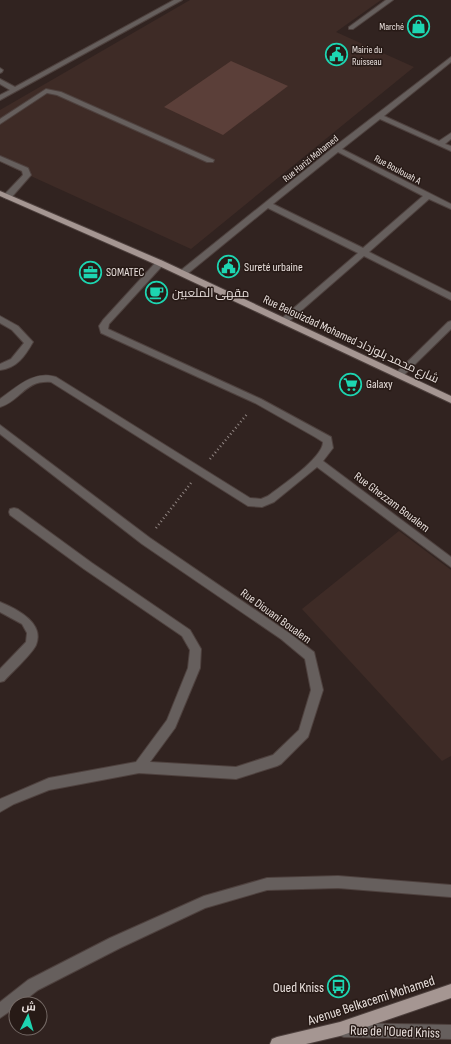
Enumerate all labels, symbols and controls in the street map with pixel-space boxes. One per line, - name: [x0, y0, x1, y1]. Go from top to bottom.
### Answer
- shop icon: Marché: [406, 13, 432, 39]
- place label: Marché: [379, 21, 404, 33]
- public building icon: Mairie du Ruisseau: [324, 42, 350, 68]
- place label: Mairie du Ruisseau: [352, 44, 382, 68]
- street label: Rue Harizi Mohamed: [280, 133, 341, 185]
- street label: Rue Boulouah A: [372, 153, 424, 188]
- public building icon: Sureté urbaine: [215, 254, 241, 280]
- office icon: SOMATEC: [77, 259, 103, 285]
- place label: Sureté urbaine: [244, 260, 303, 275]
- place label: SOMATEC: [106, 265, 144, 280]
- cafe icon: مقهى الملعبين: [143, 280, 169, 306]
- place label: مقهى الملعبين: [172, 286, 249, 301]
- street label: Rue Belouizdad Mohamed شارع محمد بلوزداد: [261, 292, 441, 387]
- supermarket icon: Galaxy: [338, 371, 364, 397]
- place label: Galaxy: [366, 377, 393, 392]
- street label: Rue Ghezzam Boualem: [351, 469, 433, 536]
- street label: Rue Diouani Boualem: [237, 586, 314, 647]
- street label: Avenue Belkacemi Mohamed: [305, 972, 437, 1029]
- bus stop icon: Oued Kniss: [326, 974, 352, 1000]
- place label: Oued Kniss: [273, 979, 324, 996]
- north arrow: [8, 996, 48, 1036]
- text: ش: [21, 999, 36, 1014]
- street label: Rue de l'Oued Kniss: [350, 1021, 440, 1042]

